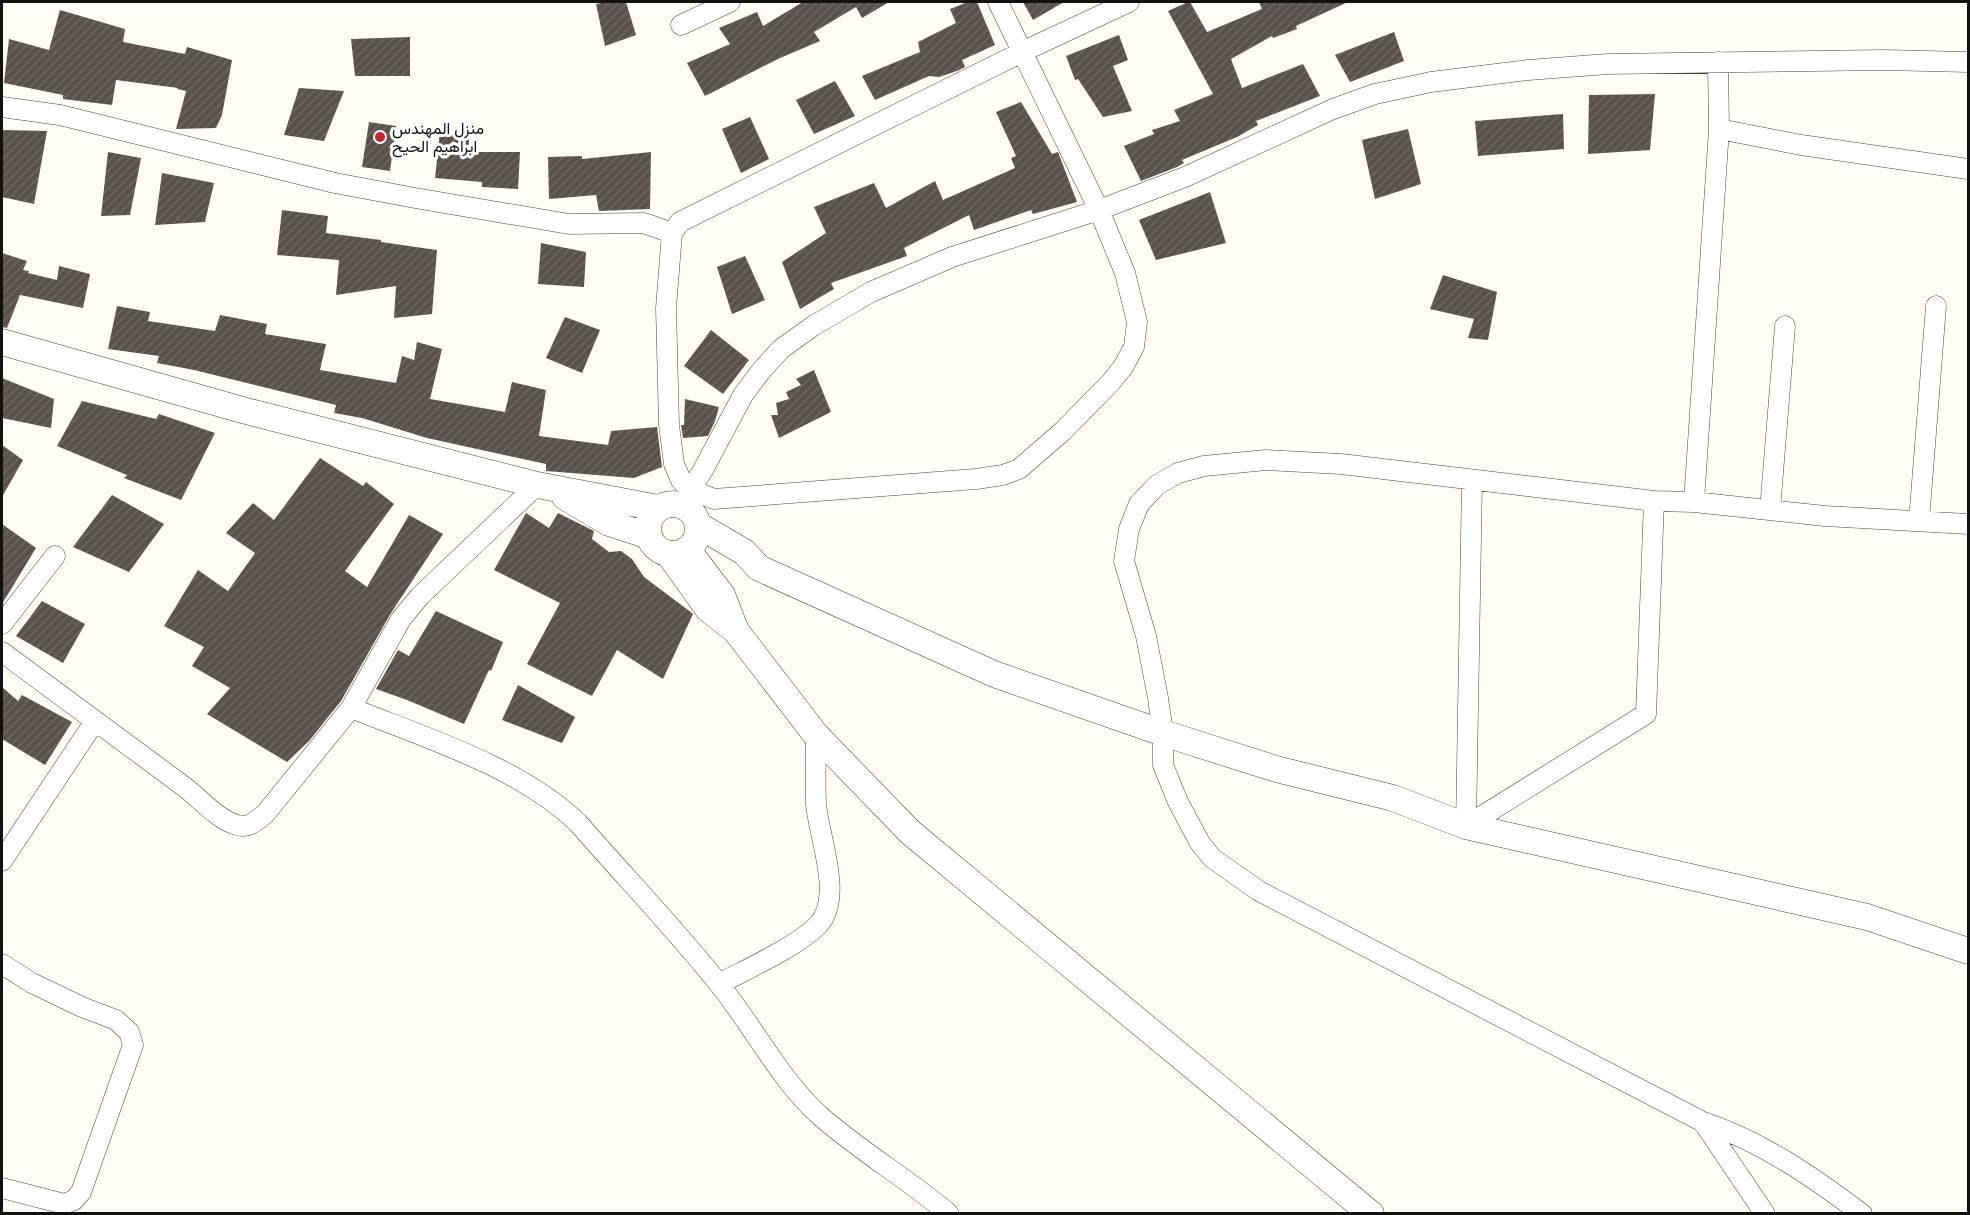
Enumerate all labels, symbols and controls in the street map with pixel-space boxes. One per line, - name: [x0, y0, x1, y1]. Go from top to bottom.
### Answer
- place label: منزل المهندس ابراهيم الحيح: [392, 117, 484, 158]
- marker: منزل المهندس ابراهيم الحيح: [373, 130, 387, 144]

